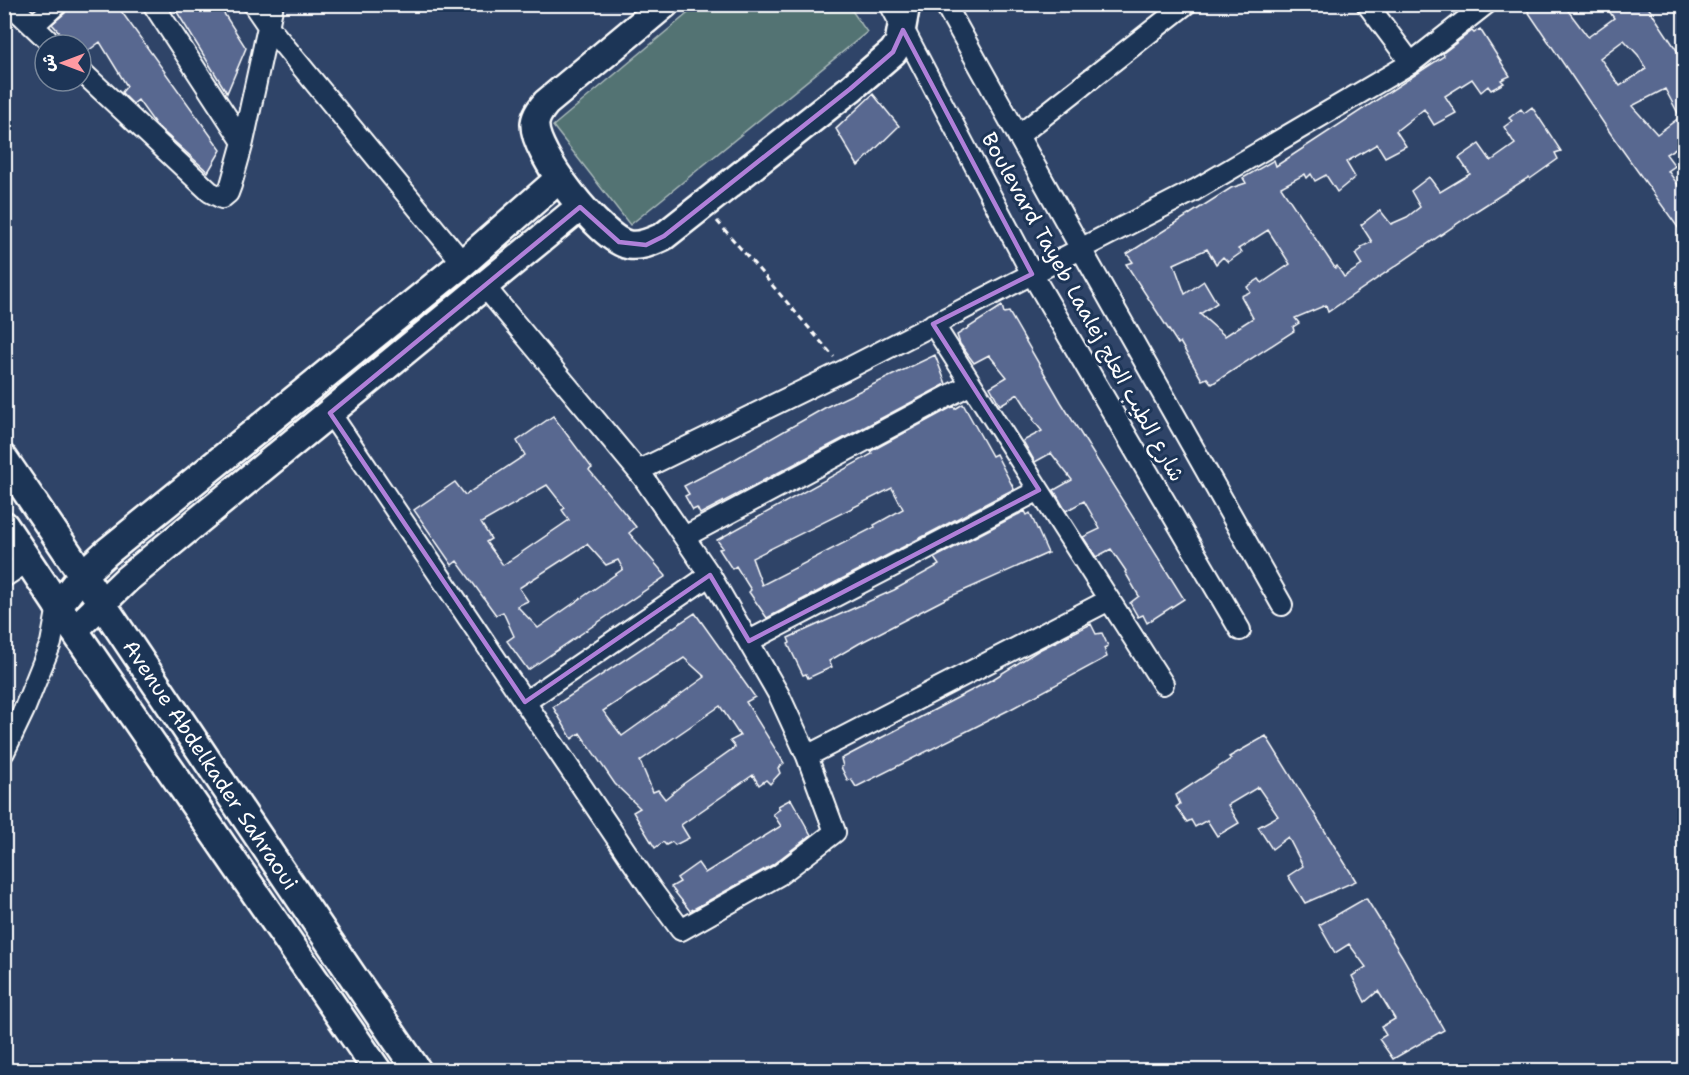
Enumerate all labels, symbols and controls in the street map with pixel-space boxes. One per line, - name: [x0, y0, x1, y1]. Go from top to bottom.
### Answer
- north arrow: [33, 33, 93, 93]
- text: ش: [38, 54, 59, 72]
- street label: Boulevard Tayeb Laalej شارع الطيب العلج: [974, 127, 1191, 487]
- street label: Avenue Abdelkader Sahraoui: [116, 634, 304, 896]

